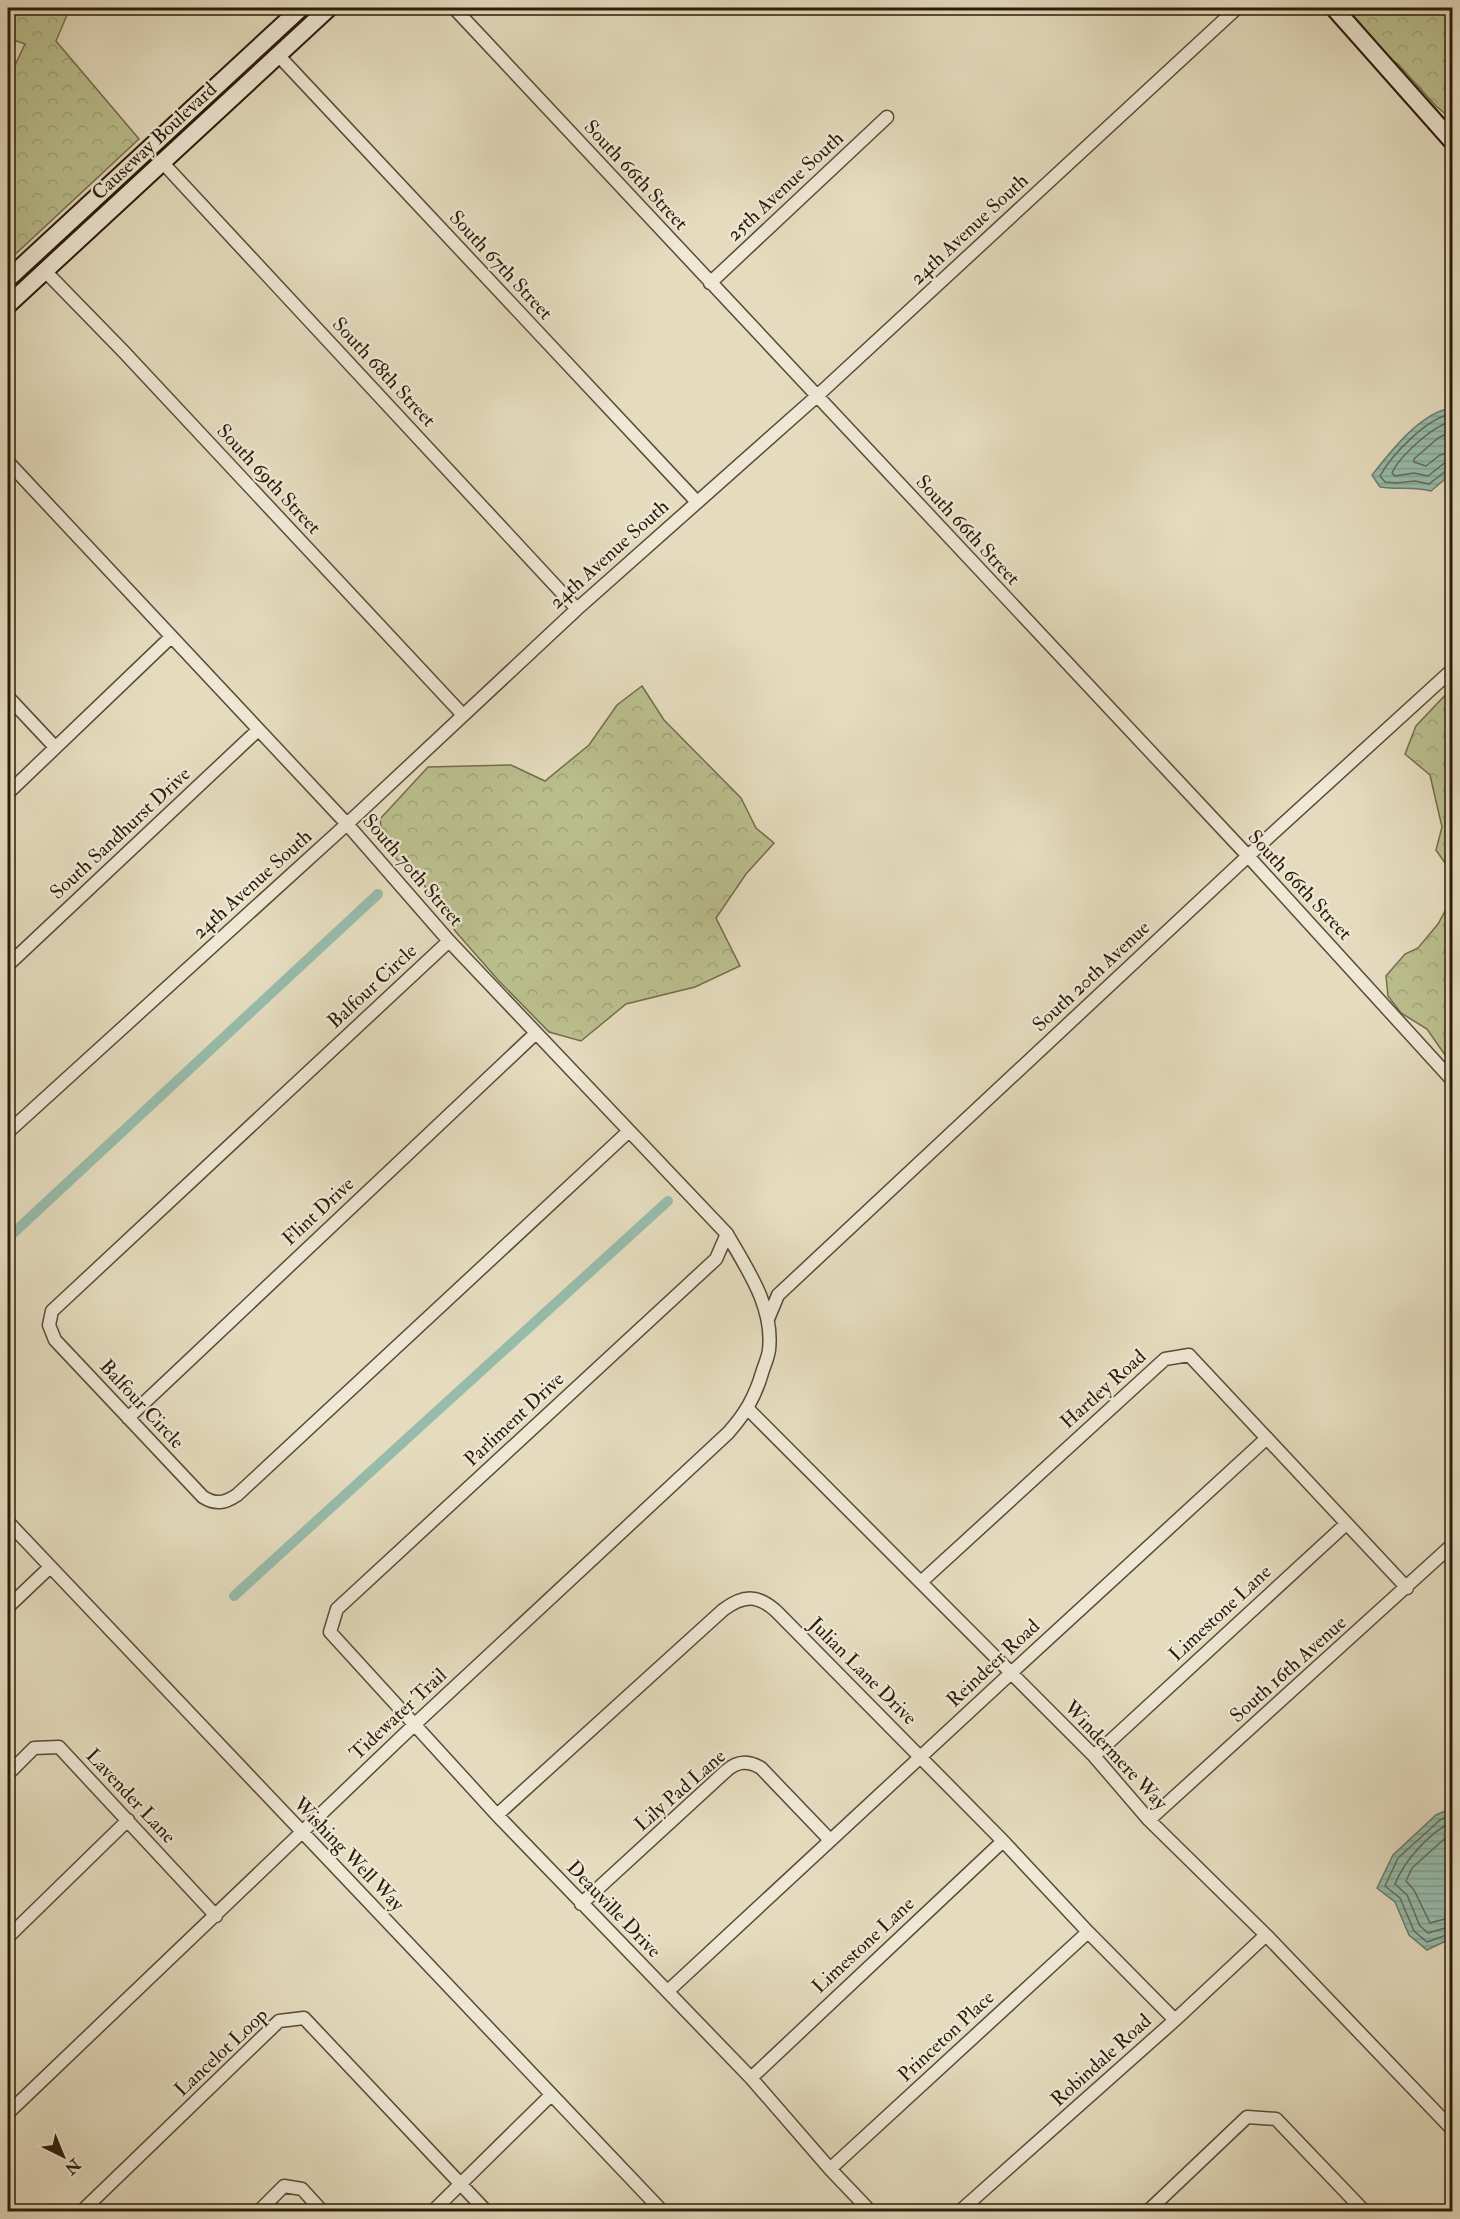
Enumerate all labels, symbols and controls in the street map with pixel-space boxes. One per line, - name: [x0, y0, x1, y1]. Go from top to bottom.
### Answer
- street label: Causeway Boulevard: [86, 76, 222, 205]
- street label: South 66th Street: [579, 115, 694, 236]
- street label: 25th Avenue South: [722, 125, 849, 246]
- street label: 24th Avenue South: [905, 168, 1034, 290]
- street label: South 67th Street: [444, 205, 559, 325]
- street label: South 68th Street: [327, 312, 442, 432]
- street label: South 69th Street: [211, 419, 327, 540]
- street label: South 66th Street: [911, 470, 1026, 591]
- street label: 24th Avenue South: [544, 493, 674, 614]
- street label: South Sandhurst Drive: [44, 761, 196, 905]
- street label: South 70th Street: [357, 809, 469, 932]
- street label: 24th Avenue South: [187, 823, 317, 944]
- street label: South 66th Street: [1243, 825, 1358, 946]
- street label: South 20th Avenue: [1027, 915, 1155, 1037]
- street label: Balfour Circle: [322, 938, 422, 1034]
- street label: Flint Drive: [277, 1171, 359, 1251]
- street label: Hartley Road: [1055, 1344, 1151, 1434]
- street label: Balfour Circle: [94, 1354, 190, 1454]
- street label: Parliment Drive: [459, 1366, 569, 1472]
- street label: Limestone Lane: [1164, 1559, 1276, 1667]
- street label: South 16th Avenue: [1224, 1610, 1352, 1728]
- street label: Julian Lane Drive: [803, 1611, 922, 1730]
- street label: Reindeer Road: [941, 1613, 1045, 1712]
- street label: Tidewater Trail: [344, 1663, 452, 1765]
- street label: Windermere Way: [1058, 1694, 1174, 1816]
- street label: Lavender Lane: [81, 1743, 181, 1849]
- street label: Lily Pad Lane: [629, 1744, 731, 1836]
- street label: Wishing Well Way: [287, 1791, 411, 1917]
- street label: Deauville Drive: [561, 1855, 667, 1963]
- street label: Limestone Lane: [807, 1891, 919, 1999]
- street label: Princeton Place: [892, 1985, 1000, 2087]
- street label: Lancelot Loop: [169, 2002, 274, 2102]
- street label: Robindale Road: [1046, 2008, 1157, 2112]
- north arrow: [33, 2126, 93, 2186]
- text: N: [60, 2153, 85, 2179]

